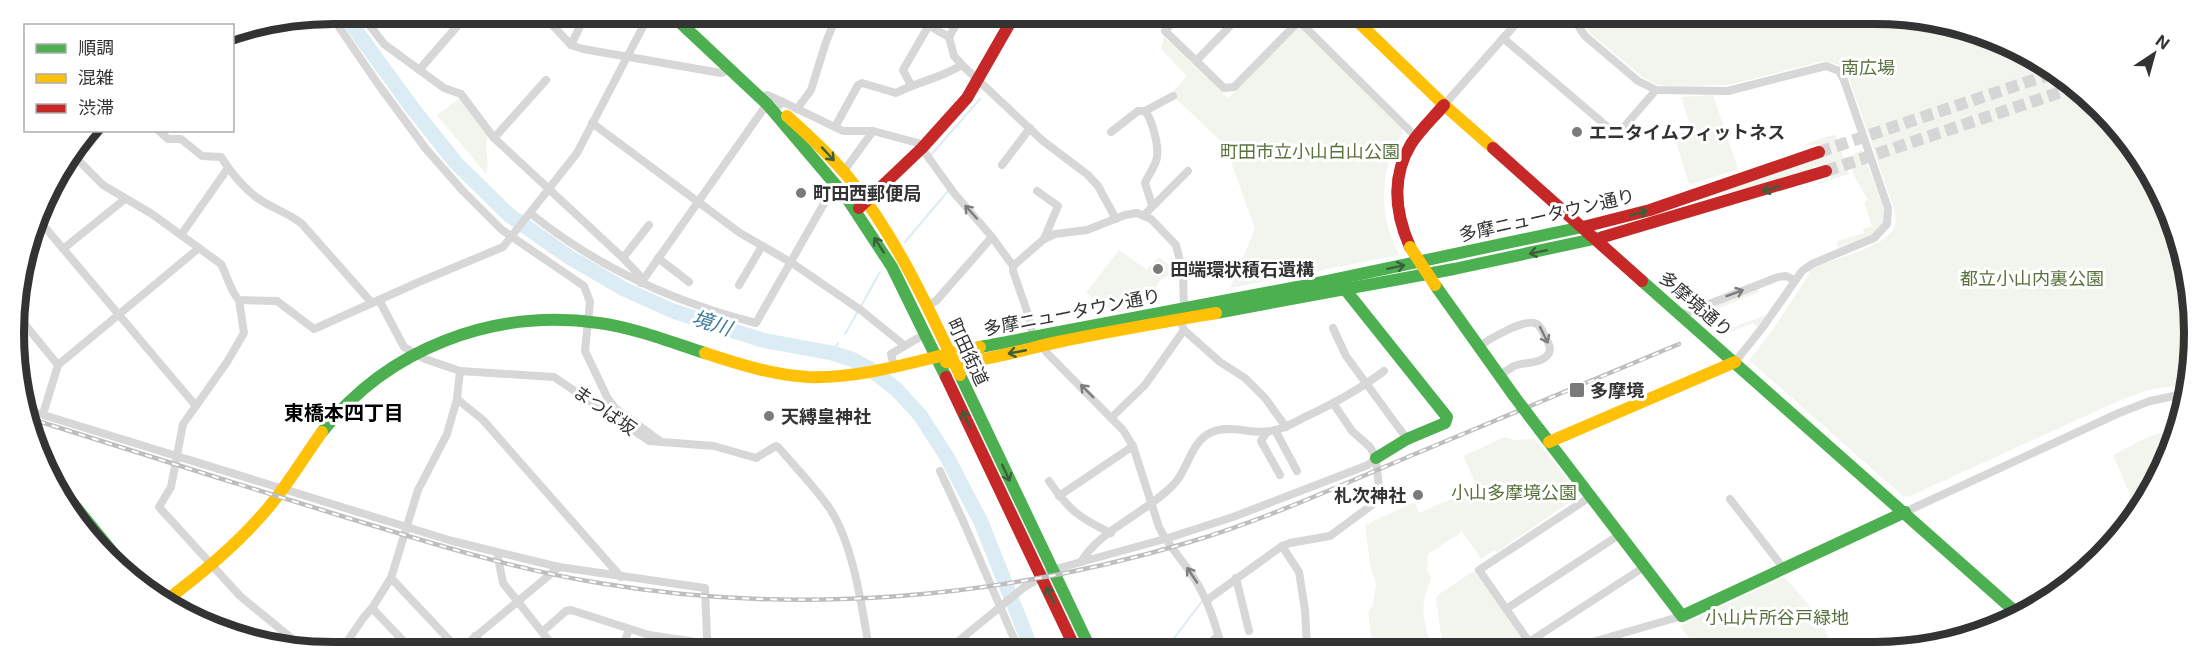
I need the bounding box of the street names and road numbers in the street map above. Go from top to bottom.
street label: 多摩ニュータウン通り [1457,185,1637,245]
street label: 多摩境通り [1655,267,1737,341]
street label: 多摩ニュータウン通り [982,285,1162,339]
street label: 町田街道 [943,315,993,389]
street label: まつば坂 [569,381,641,439]

